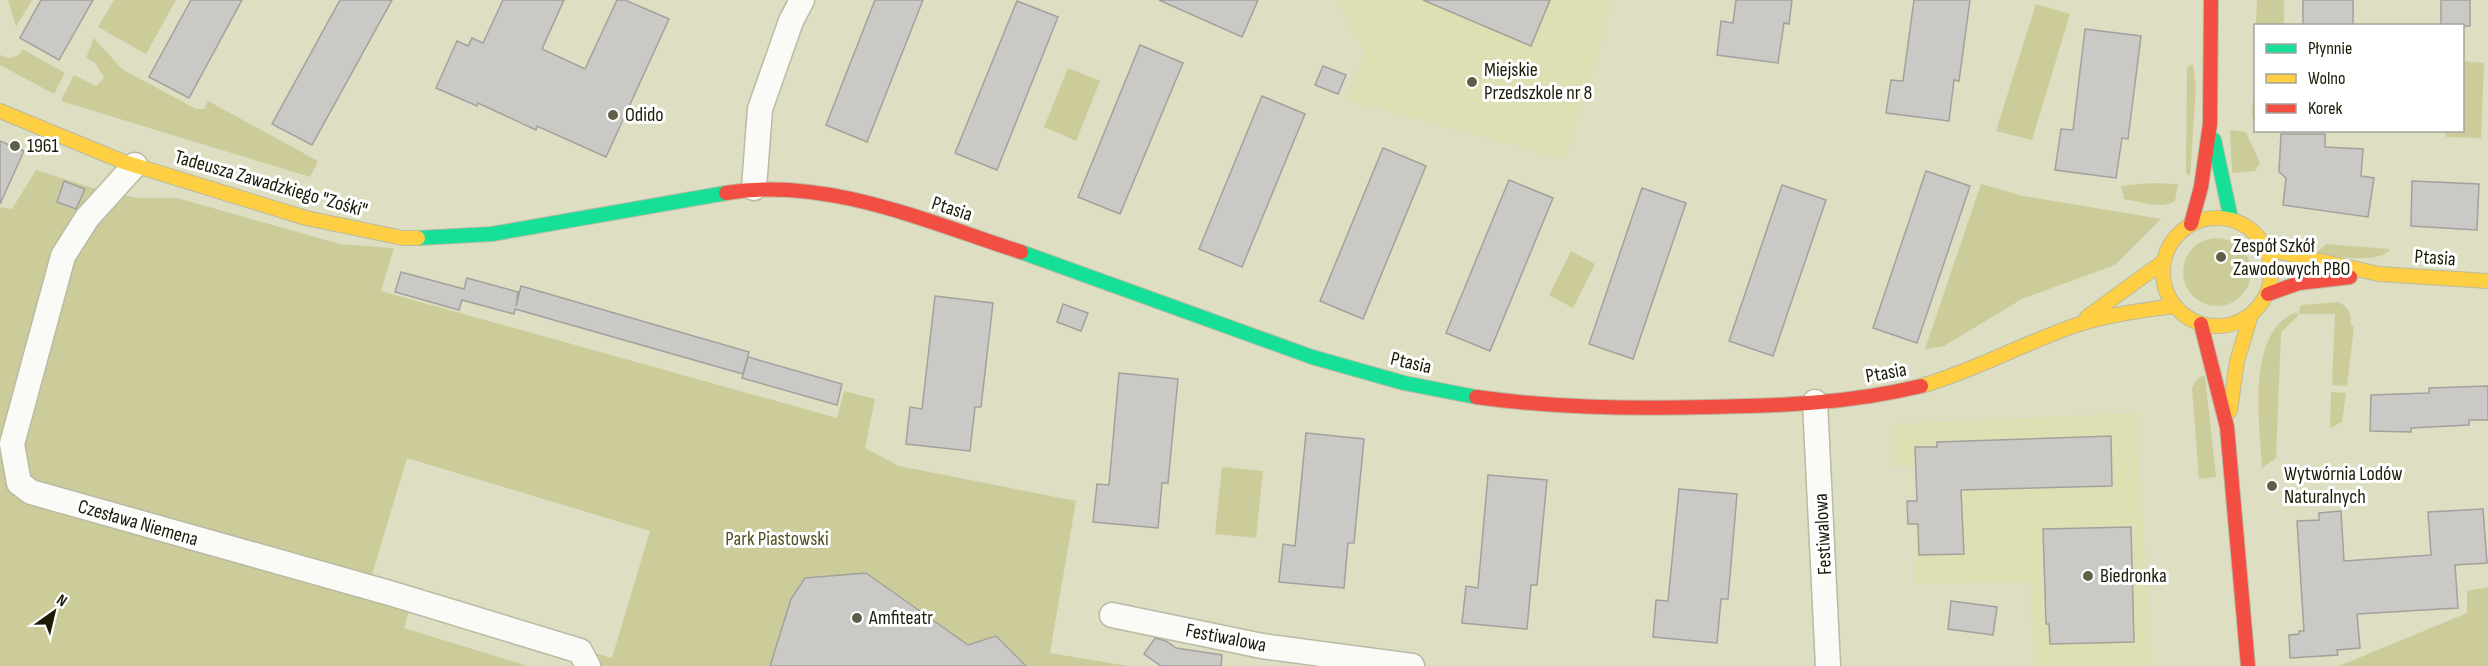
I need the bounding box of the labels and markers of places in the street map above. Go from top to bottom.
place label: Miejskie Przedszkole nr 8 [1484,58,1592,105]
marker: Miejskie Przedszkole nr 8 [1465,75,1479,89]
place label: Odido [625,103,664,127]
marker: Odido [606,108,620,122]
place label: 1961 [27,134,59,158]
marker: 1961 [8,139,22,153]
place label: Zespół Szkół Zawodowych PBO [2233,234,2350,281]
marker: Zespół Szkół Zawodowych PBO [2214,250,2228,264]
place label: Wytwórnia Lodów Naturalnych [2284,462,2402,509]
marker: Wytwórnia Lodów Naturalnych [2265,479,2279,493]
place label: Biedronka [2100,564,2167,588]
marker: Biedronka [2081,569,2095,583]
place label: Amfiteatr [868,606,933,630]
marker: Amfiteatr [850,611,864,625]

